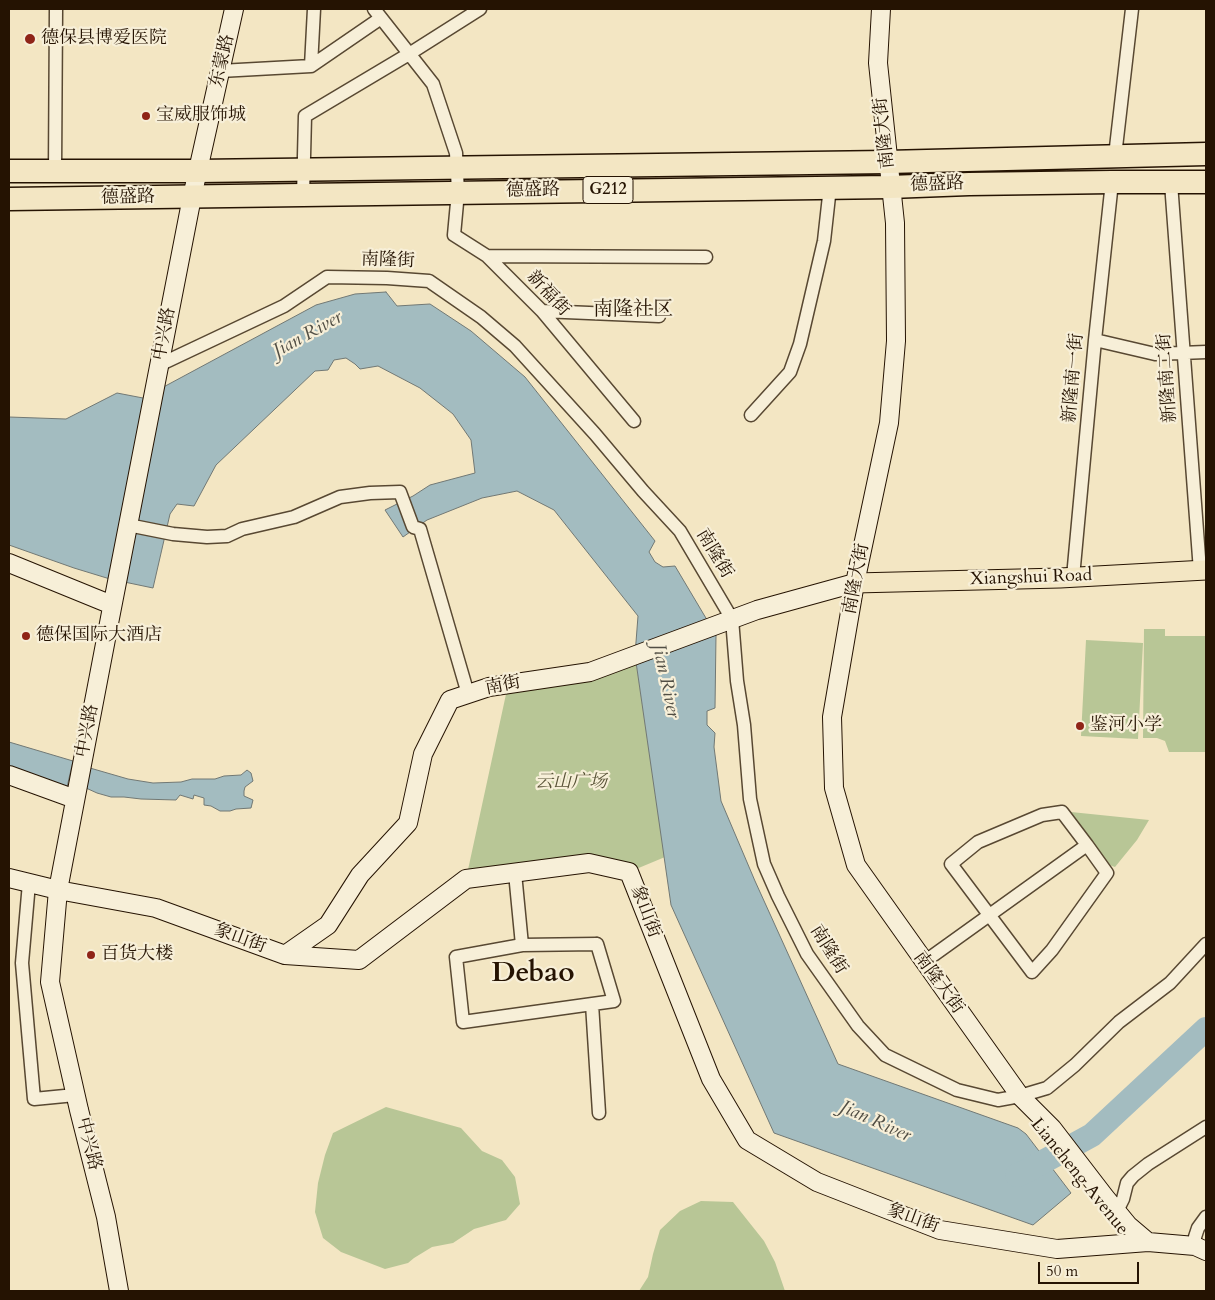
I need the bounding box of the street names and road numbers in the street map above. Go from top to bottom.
street label: 东蒙路 [206,32,240,90]
street label: 南隆大街 [870,96,900,170]
street label: 德盛路 [910,173,964,197]
road number: G212 [583,176,633,204]
street label: 德盛路 [506,180,560,202]
street label: 德盛路 [101,187,155,209]
street label: 南隆街 [361,249,415,273]
street label: 新福街 [522,267,574,321]
street label: 中兴路 [149,305,181,363]
street label: 新隆南一街 [1059,332,1089,424]
street label: 新隆南二街 [1154,332,1182,424]
street label: 南隆街 [691,525,737,583]
street label: 南隆大街 [840,542,874,616]
street label: Xiangshui Road [969,565,1093,591]
street label: 南街 [483,672,523,700]
street label: 中兴路 [72,702,104,760]
street label: 象山街 [625,883,665,941]
street label: 象山街 [211,920,269,958]
street label: 南隆街 [805,921,851,979]
street label: 南隆大街 [908,948,968,1018]
street label: Liancheng Avenue [1025,1114,1133,1240]
street label: 中兴路 [71,1115,105,1173]
street label: 象山街 [884,1200,942,1238]

